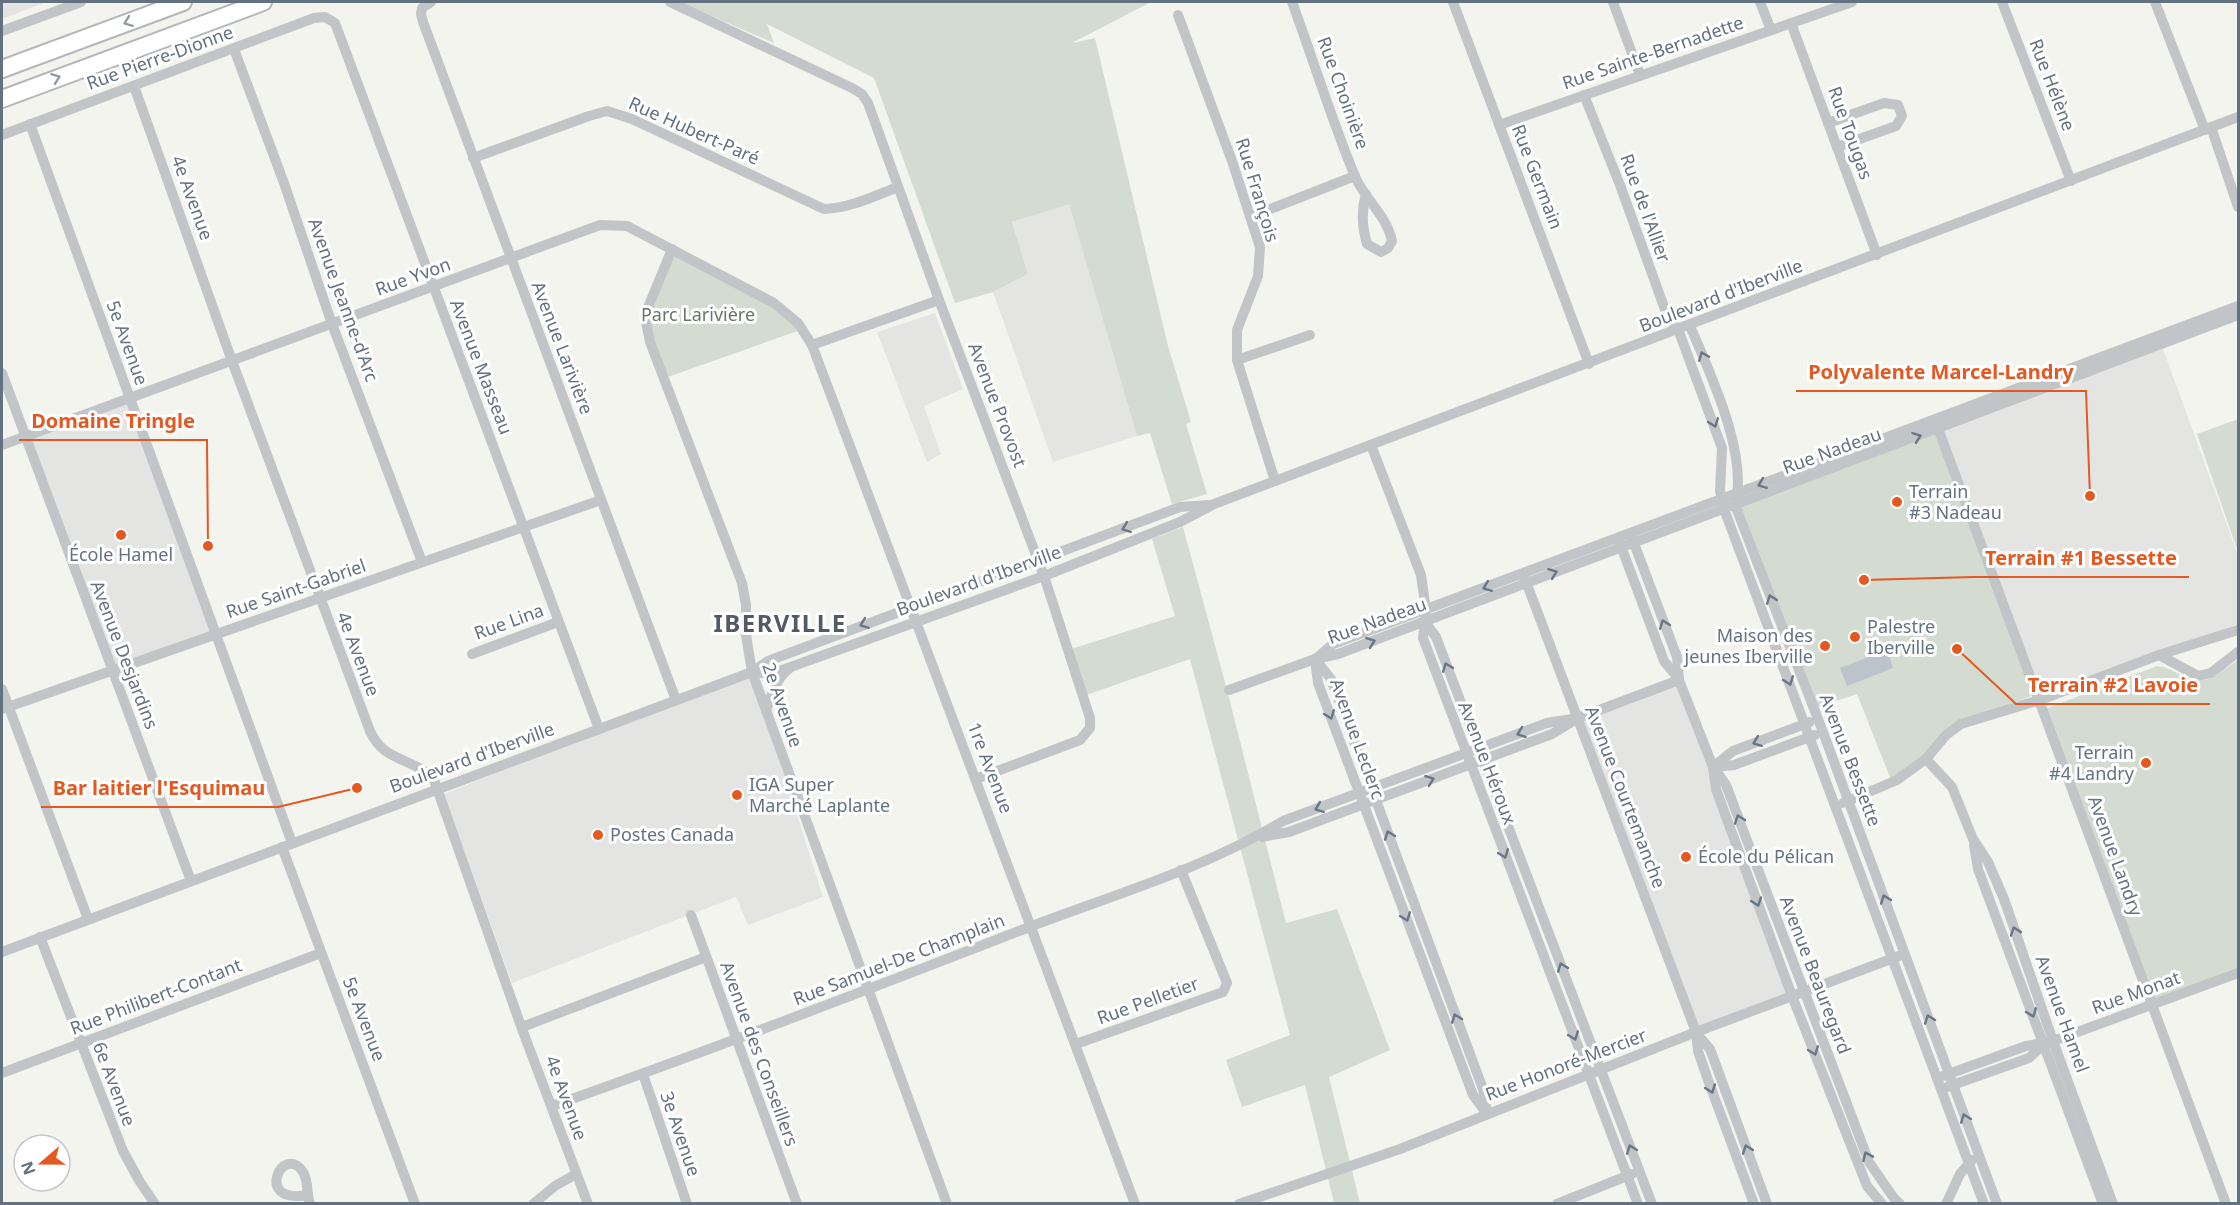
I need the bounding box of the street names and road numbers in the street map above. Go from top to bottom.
street label: Rue Sainte-Bernadette [1559,10,1747,94]
street label: Rue Pierre-Dionne [83,19,236,95]
street label: Rue Choinière [1312,33,1375,152]
street label: Rue Hélène [2024,35,2081,134]
street label: Rue Tougas [1823,83,1879,183]
street label: Rue Hubert-Paré [625,90,764,170]
street label: Rue Germain [1507,121,1569,233]
street label: Rue François [1231,135,1285,245]
street label: Rue de l'Allier [1615,150,1677,266]
street label: 4e Avenue [167,152,219,243]
street label: Avenue Jeanne-d'Arc [303,215,385,385]
street label: Rue Yvon [372,251,454,301]
street label: Boulevard d'Iberville [1635,253,1806,337]
street label: Avenue Larivière [527,278,599,418]
street label: Avenue Masseau [445,296,519,438]
street label: 5e Avenue [102,297,154,388]
street label: Avenue Provost [963,339,1033,471]
street label: Rue Nadeau [1779,421,1884,479]
street label: Boulevard d'Iberville [893,539,1064,621]
street label: Rue Saint-Gabriel [223,553,369,623]
street label: Avenue Desjardins [86,577,164,732]
street label: Rue Nadeau [1324,591,1429,649]
street label: Rue Lina [471,597,547,645]
street label: 4e Avenue [332,608,386,699]
street label: 2e Avenue [757,659,809,750]
street label: Avenue Leclerc [1325,675,1391,803]
street label: Avenue Bessette [1815,690,1887,829]
street label: Avenue Héroux [1453,698,1523,828]
street label: Avenue Courtemanche [1580,702,1672,891]
street label: Boulevard d'Iberville [386,716,557,798]
street label: 1re Avenue [963,719,1019,816]
street label: Avenue Landry [2083,792,2149,920]
street label: Avenue Beauregard [1775,892,1857,1057]
street label: Rue Samuel-De Champlain [789,908,1008,1011]
street label: Rue Philibert-Contant [67,952,245,1040]
street label: Avenue Hamel [2031,952,2095,1076]
street label: Avenue des Conseillers [715,958,805,1149]
street label: Rue Monat [2088,965,2183,1019]
street label: Rue Pelletier [1094,970,1202,1030]
street label: 5e Avenue [338,973,392,1064]
street label: Rue Honoré-Mercier [1482,1022,1650,1106]
street label: 6e Avenue [88,1038,142,1129]
street label: 4e Avenue [541,1052,593,1143]
street label: 3e Avenue [655,1088,707,1179]

